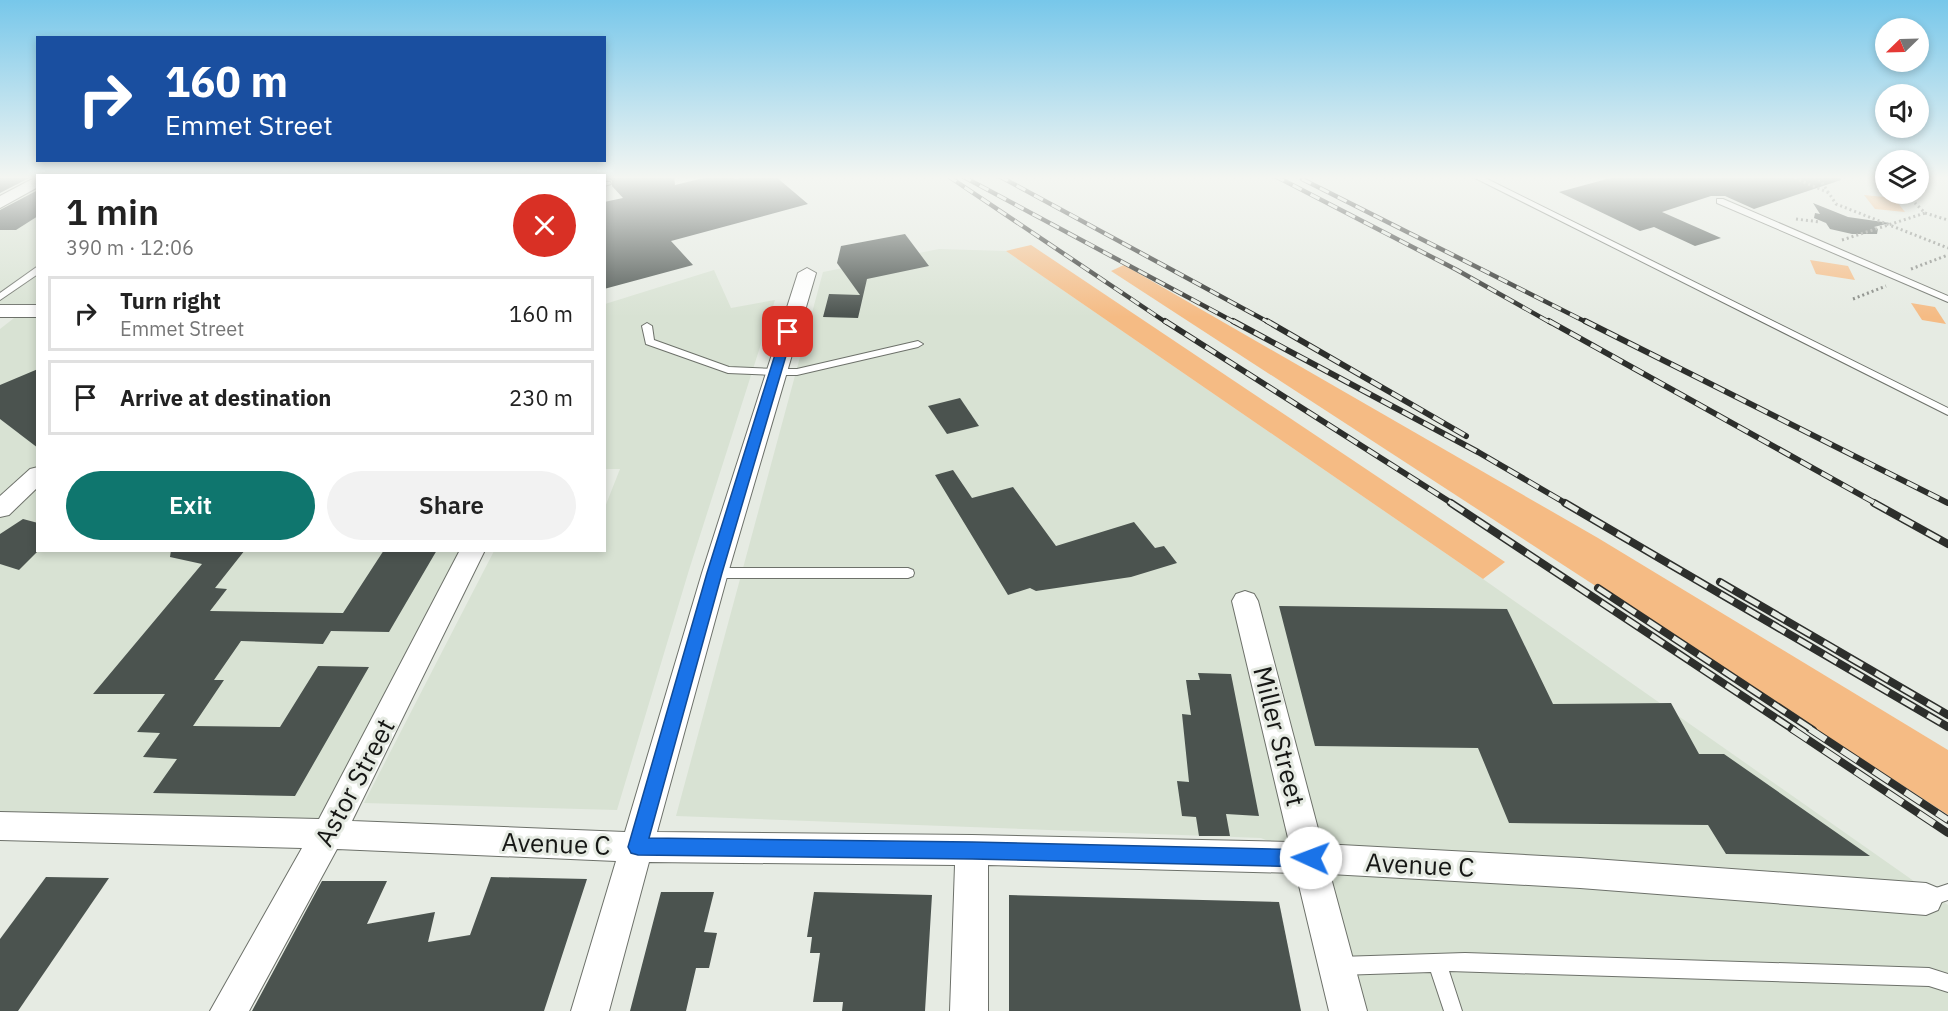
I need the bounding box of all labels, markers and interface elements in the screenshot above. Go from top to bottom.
north arrow [1875,18,1929,72]
map controls [1875,18,1929,204]
text: 160 m [165,54,288,109]
icon: right [66,60,144,138]
button: sound [1875,84,1929,138]
text: Emmet Street [165,107,333,142]
button: layers [1875,150,1929,204]
text: 1 min [66,188,159,235]
button: close [513,194,576,257]
text: 390 m · 12:06 [66,234,194,261]
text: Turn right [120,286,221,315]
icon: right [69,297,102,330]
text: 160 m [509,299,573,328]
pin [762,306,813,357]
text: Emmet Street [120,315,244,342]
icon: arrive [771,315,804,348]
icon: arrive [69,381,102,414]
text: Arrive at destination [120,383,331,412]
text: 230 m [509,383,573,412]
button: Exit [66,471,315,540]
button: Share [327,471,576,540]
street label: Miller Street [1246,663,1314,809]
street label: Astor Street [306,712,402,852]
street label: Avenue C [501,824,611,862]
position arrow [1279,826,1343,890]
street label: Avenue C [1365,844,1475,884]

